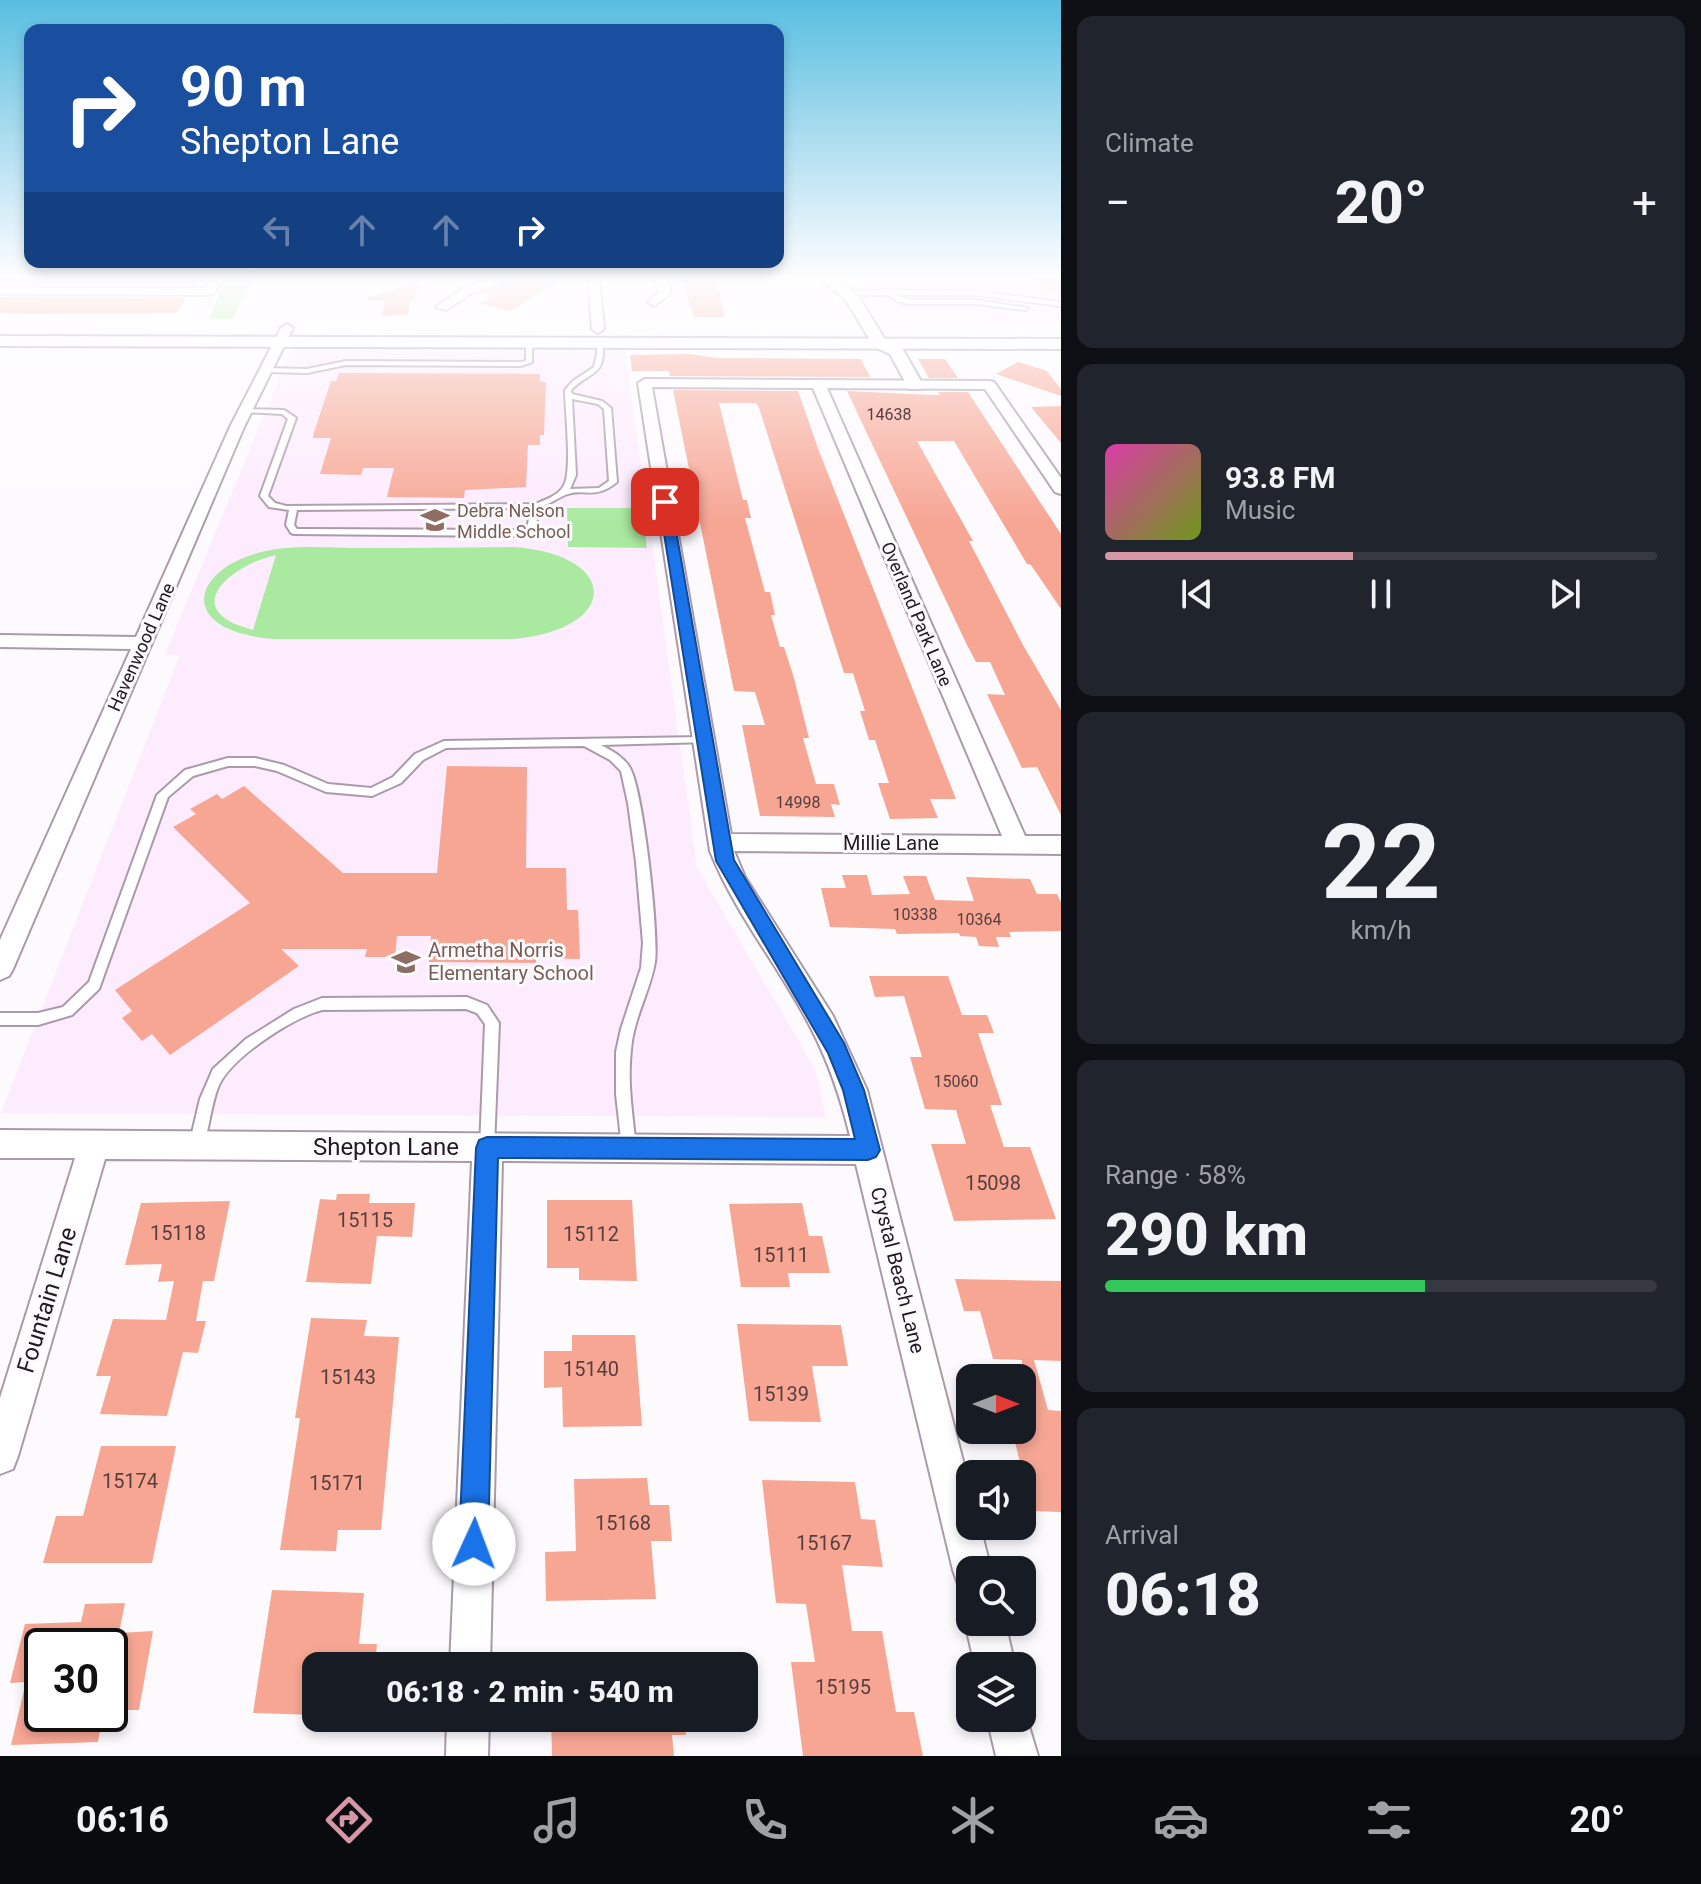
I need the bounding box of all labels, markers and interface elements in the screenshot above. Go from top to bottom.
text: 90 m [180,54,307,120]
icon: right [48,56,152,160]
text: Shepton Lane [180,121,399,163]
text: Climate [1105,128,1194,158]
text: 20° [1335,167,1428,238]
text: − [1105,177,1130,229]
text: + [1632,177,1657,229]
icon: left [256,208,300,252]
icon: ahead [340,208,384,252]
icon: ahead [424,208,468,252]
icon: right [508,208,552,252]
house number: 14638 [867,405,911,424]
text: 93.8 FM [1225,460,1336,495]
pin [631,468,699,536]
icon: arrive [643,480,687,524]
text: Music [1225,495,1295,525]
place label: Debra Nelson Middle School [457,500,571,542]
school or university icon: Debra Nelson Middle School [420,505,450,535]
street label: Overland Park Lane [877,539,957,689]
icon: previous [1175,572,1219,616]
icon: pause [1359,572,1403,616]
icon: next [1543,572,1587,616]
street label: Havenwood Lane [103,580,179,714]
house number: 14998 [776,793,820,812]
text: 22 [1321,802,1441,923]
street label: Millie Lane [843,831,939,855]
house number: 10338 [893,905,937,924]
house number: 10364 [957,910,1001,929]
text: km/h [1350,915,1412,945]
place label: Armetha Norris Elementary School [428,938,594,985]
school or university icon: Armetha Norris Elementary School [391,947,421,977]
house number: 15060 [934,1072,978,1091]
street label: Shepton Lane [313,1133,459,1161]
text: Range · 58% [1105,1160,1246,1190]
house number: 15098 [965,1171,1021,1195]
street label: Crystal Beach Lane [866,1184,930,1356]
text: 290 km [1105,1199,1308,1270]
house number: 15115 [337,1208,393,1232]
house number: 15118 [150,1221,206,1245]
house number: 15112 [563,1222,619,1246]
street label: Fountain Lane [12,1224,82,1376]
house number: 15111 [753,1243,809,1267]
house number: 15140 [563,1357,619,1381]
north arrow [956,1364,1036,1444]
map controls [956,1364,1036,1732]
house number: 15143 [320,1365,376,1389]
house number: 15139 [753,1382,809,1406]
button: sound [956,1460,1036,1540]
house number: 15174 [102,1469,158,1493]
house number: 15171 [309,1471,365,1495]
position arrow [432,1502,516,1586]
house number: 15168 [595,1511,651,1535]
text: Arrival [1105,1520,1179,1550]
house number: 15167 [796,1531,852,1555]
button: search [956,1556,1036,1636]
text: 06:18 [1105,1559,1261,1630]
speed limit sign: 30 [24,1628,128,1732]
button: layers [956,1652,1036,1732]
text: 06:18 · 2 min · 540 m [386,1674,674,1709]
house number: 15195 [815,1675,871,1699]
icon: directions [321,1792,377,1848]
icon: music [529,1792,585,1848]
icon: phone [737,1792,793,1848]
icon: climate [945,1792,1001,1848]
icon: car [1153,1792,1209,1848]
icon: filters [1361,1792,1417,1848]
text: 06:16 [76,1799,169,1841]
text: 20° [1570,1799,1625,1841]

